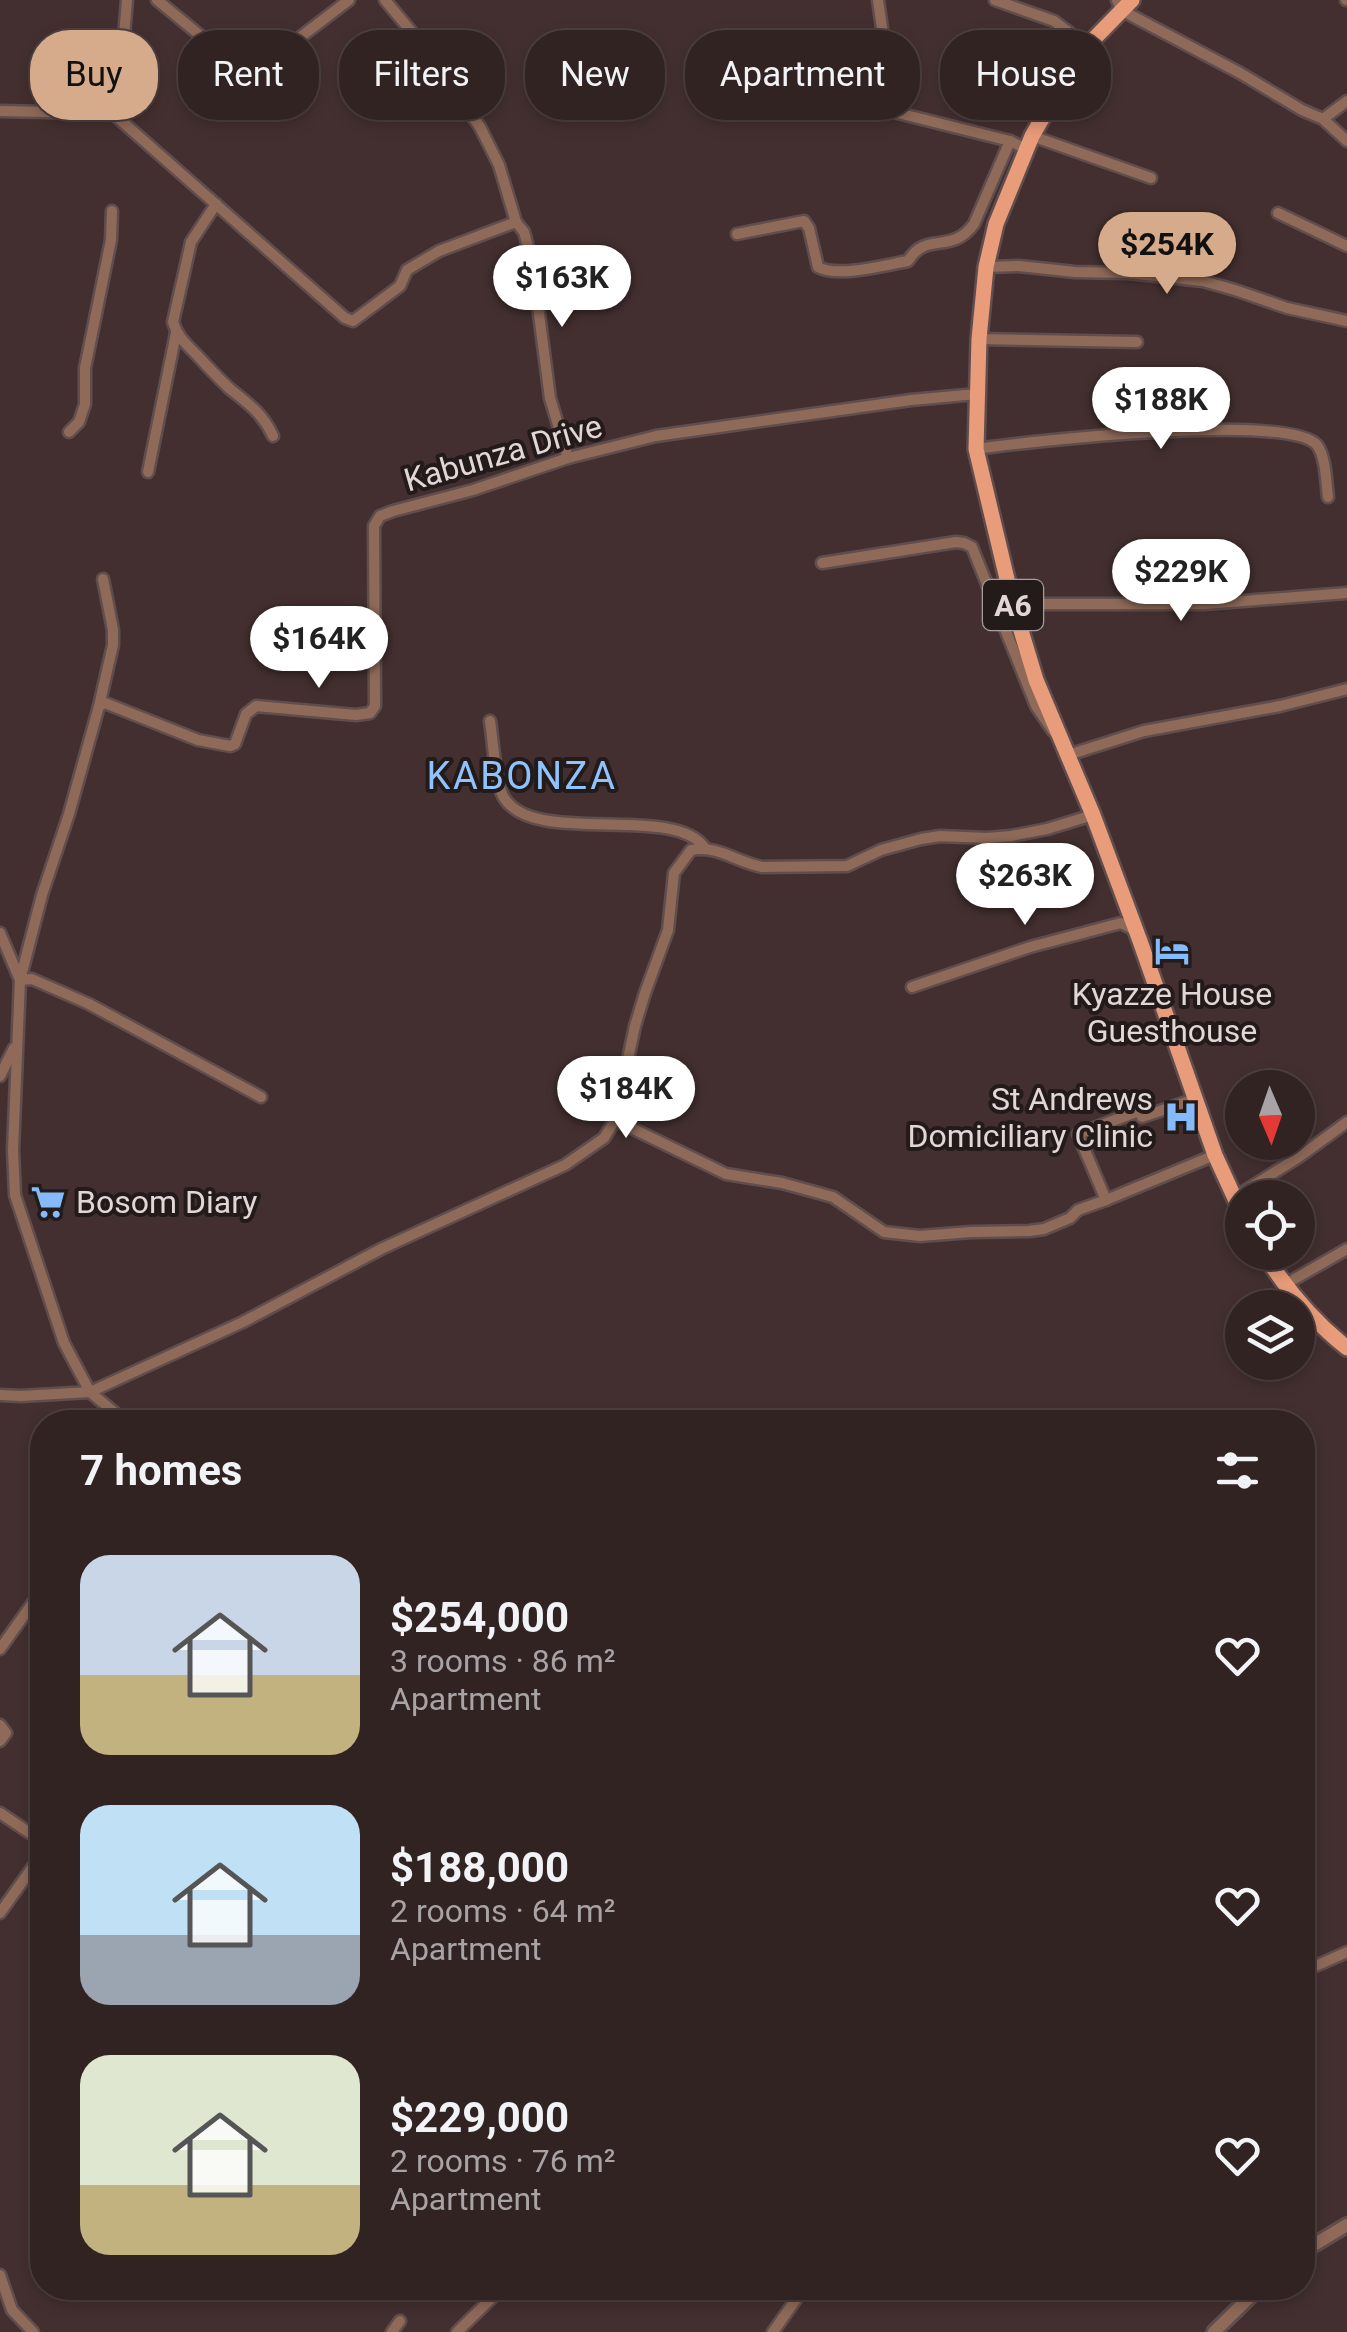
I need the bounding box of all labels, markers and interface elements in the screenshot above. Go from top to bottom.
chip: Buy [30,30,158,120]
chip: Rent [178,30,319,120]
chip: Filters [339,30,505,120]
chip: New [525,30,665,120]
chip: Apartment [685,30,920,120]
chip: House [940,30,1111,120]
pin: $254K [1097,212,1237,297]
text: $254K [1120,225,1214,263]
pin: $163K [492,245,632,330]
text: $163K [515,258,609,296]
pin: $188K [1091,367,1231,452]
text: $188K [1114,380,1208,418]
street label: Kabunza Drive [400,407,606,499]
pin: $229K [1111,539,1251,624]
text: $229K [1134,552,1228,590]
road number: A6 [983,580,1043,630]
pin: $164K [249,606,389,691]
text: $164K [272,619,366,657]
district label: KABONZA [427,754,617,798]
pin: $263K [955,843,1095,928]
text: $263K [978,856,1072,894]
hotel icon: Kyazze House Guesthouse [1153,932,1191,970]
place label: Kyazze House Guesthouse [1072,975,1272,1050]
pin: $184K [556,1056,696,1141]
text: $184K [579,1069,673,1107]
north arrow [1225,1070,1315,1160]
map controls [1225,1070,1315,1380]
place label: St Andrews Domiciliary Clinic [908,1080,1153,1155]
hospital icon: St Andrews Domiciliary Clinic [1162,1098,1200,1136]
button: locate [1225,1180,1315,1270]
supermarket icon: Bosom Diary [29,1183,67,1221]
place label: Bosom Diary [76,1183,257,1221]
button: layers [1225,1290,1315,1380]
icon: filters [1210,1443,1265,1498]
text: 7 homes [80,1446,242,1495]
text: $254,000 [390,1593,569,1642]
icon: home [160,1595,280,1715]
icon: heart [1210,1628,1265,1683]
text: 3 rooms · 86 m² [390,1642,615,1680]
text: Apartment [390,1680,542,1718]
text: $188,000 [390,1843,569,1892]
icon: home [160,1845,280,1965]
icon: heart [1210,1878,1265,1933]
text: 2 rooms · 64 m² [390,1892,615,1930]
text: Apartment [390,1930,542,1968]
text: $229,000 [390,2093,569,2142]
icon: home [160,2095,280,2215]
icon: heart [1210,2128,1265,2183]
text: 2 rooms · 76 m² [390,2142,615,2180]
text: Apartment [390,2180,542,2218]

